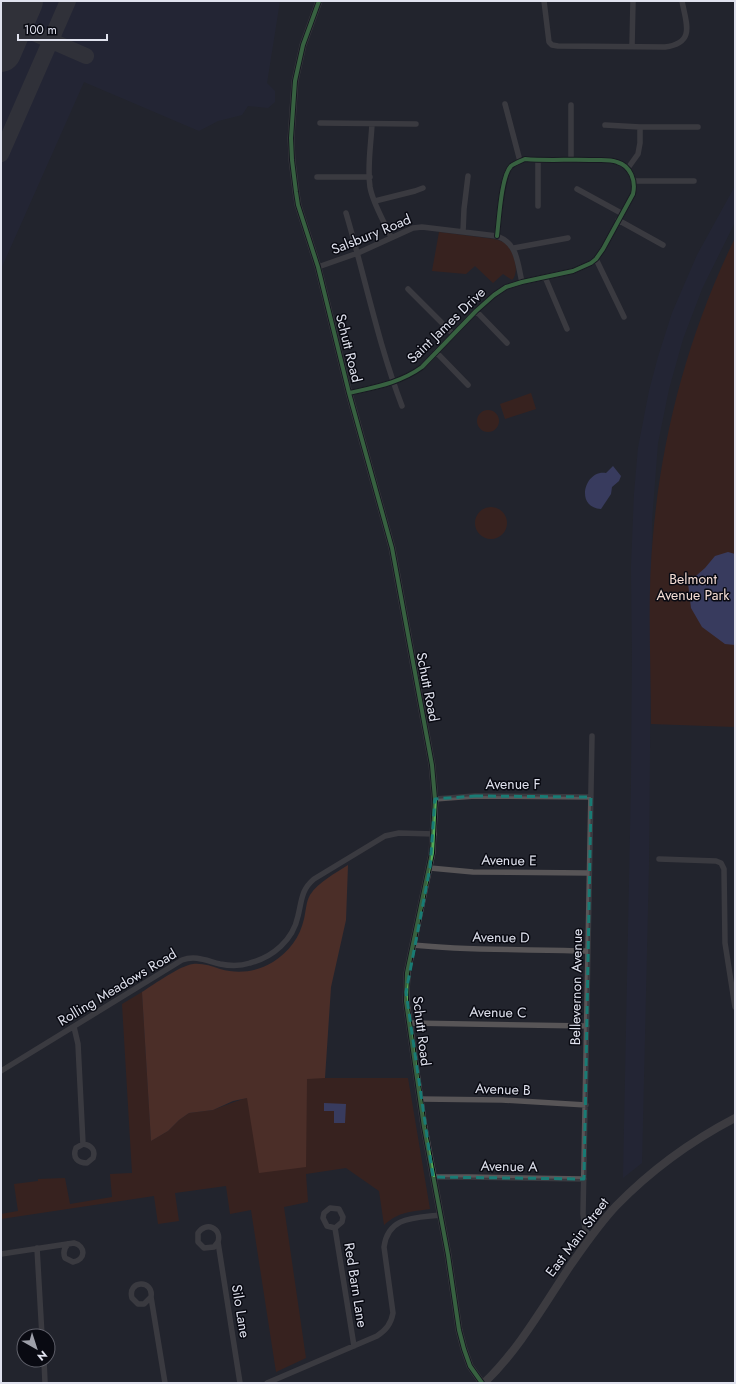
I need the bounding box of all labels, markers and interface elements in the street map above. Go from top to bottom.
scale bar [18,16,107,42]
text: 100 m [24,21,57,39]
street label: Salsbury Road [328,209,414,259]
street label: Saint James Drive [402,282,490,368]
street label: Schutt Road [331,312,367,384]
park label: Belmont Avenue Park [657,569,730,605]
street label: Schutt Road [411,651,445,723]
street label: Avenue F [486,774,540,794]
street label: Avenue E [481,850,537,870]
street label: Avenue D [472,927,530,947]
street label: Bellevernon Avenue [565,929,587,1045]
street label: Rolling Meadows Road [54,944,180,1030]
street label: Schutt Road [408,995,436,1067]
street label: Avenue C [469,1002,527,1022]
street label: Avenue B [475,1078,531,1100]
street label: Avenue A [480,1156,538,1177]
street label: East Main Street [541,1193,614,1281]
street label: Red Barn Lane [339,1241,373,1329]
street label: Silo Lane [227,1283,255,1339]
north arrow [16,1328,56,1368]
text: N [34,1347,51,1365]

